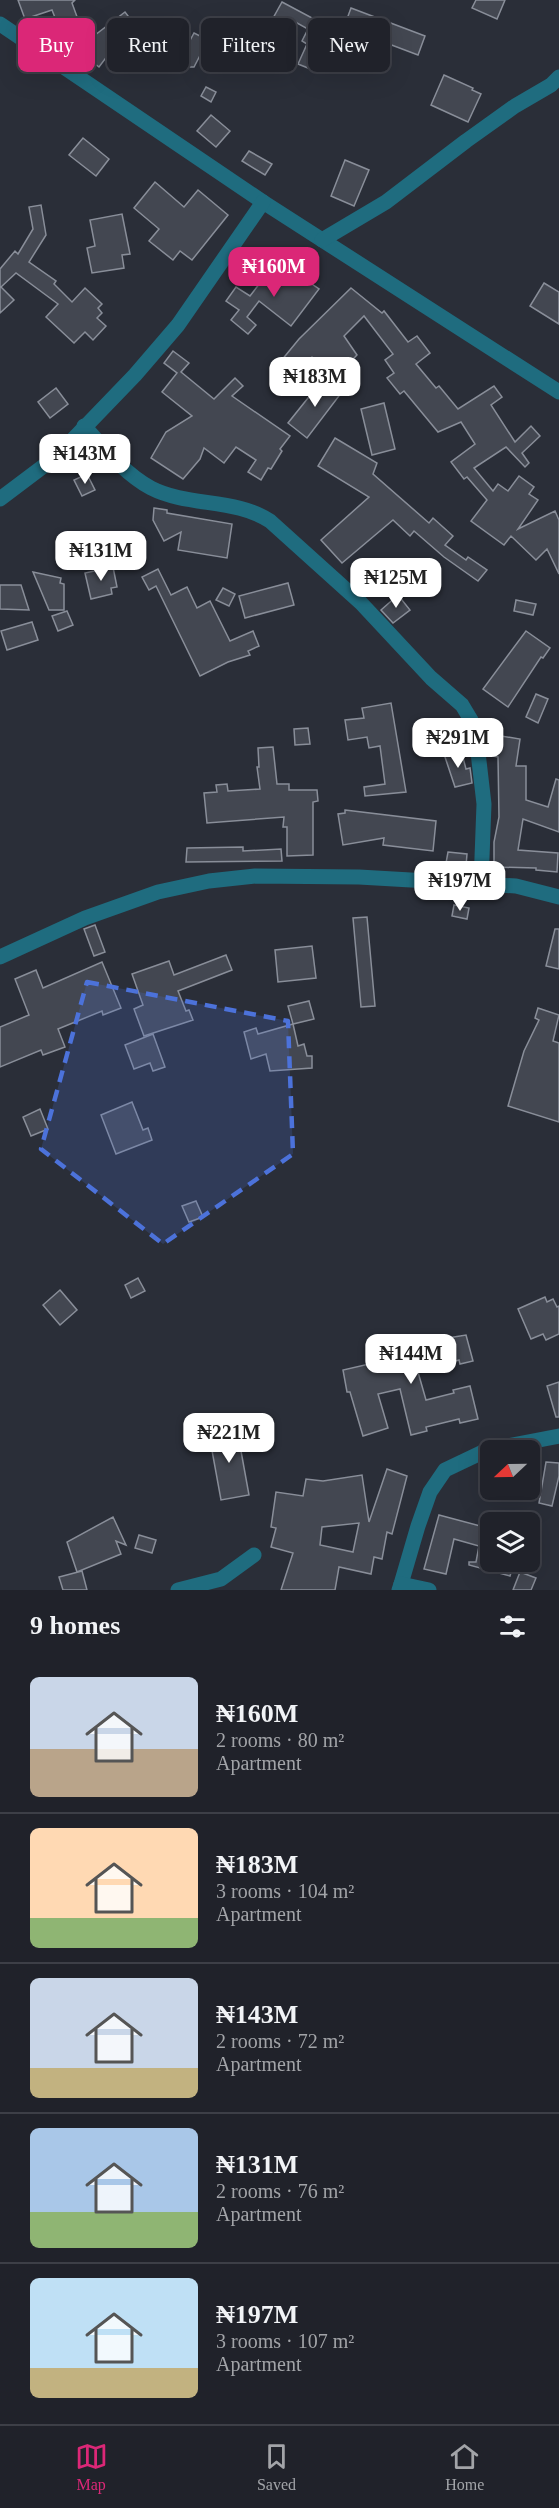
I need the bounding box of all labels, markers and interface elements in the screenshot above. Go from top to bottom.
chip: Buy [18,18,95,72]
chip: Rent [107,18,189,72]
chip: Filters [201,18,296,72]
chip: New [308,18,390,72]
pin: ₦160M [232,247,316,298]
text: ₦160M [242,255,306,277]
pin: ₦183M [273,357,357,408]
text: ₦183M [283,365,347,387]
pin: ₦143M [43,434,127,485]
text: ₦143M [53,442,117,464]
pin: ₦131M [59,531,143,582]
text: ₦131M [69,539,133,561]
pin: ₦125M [354,558,438,609]
text: ₦125M [364,566,428,588]
pin: ₦291M [416,718,500,769]
text: ₦291M [426,726,490,748]
pin: ₦197M [418,861,502,912]
text: ₦197M [428,869,492,891]
pin: ₦144M [369,1334,453,1385]
text: ₦144M [379,1342,443,1364]
pin: ₦221M [187,1413,271,1464]
text: ₦221M [197,1421,261,1443]
north arrow [480,1440,540,1500]
map controls [480,1440,540,1572]
button: layers [480,1512,540,1572]
icon: filters [496,1610,529,1643]
text: 9 homes [30,1611,120,1640]
text: ₦160M [216,1699,298,1728]
icon: home [78,1701,150,1773]
text: 2 rooms · 80 m² [216,1729,344,1751]
text: Apartment [216,1752,302,1774]
text: ₦183M [216,1850,298,1879]
icon: home [78,1852,150,1924]
text: 3 rooms · 104 m² [216,1880,354,1902]
text: Apartment [216,1903,302,1925]
text: ₦143M [216,2000,298,2029]
icon: home [78,2002,150,2074]
text: 2 rooms · 72 m² [216,2030,344,2052]
text: Apartment [216,2053,302,2075]
text: ₦131M [216,2150,298,2179]
icon: home [78,2152,150,2224]
text: 2 rooms · 76 m² [216,2180,344,2202]
text: Apartment [216,2203,302,2225]
text: ₦197M [216,2300,298,2329]
icon: home [78,2302,150,2374]
text: 3 rooms · 107 m² [216,2330,354,2352]
text: Apartment [216,2353,302,2375]
tab: Map [75,2440,108,2494]
tab: Saved [257,2440,296,2494]
tab: Home [445,2440,484,2494]

